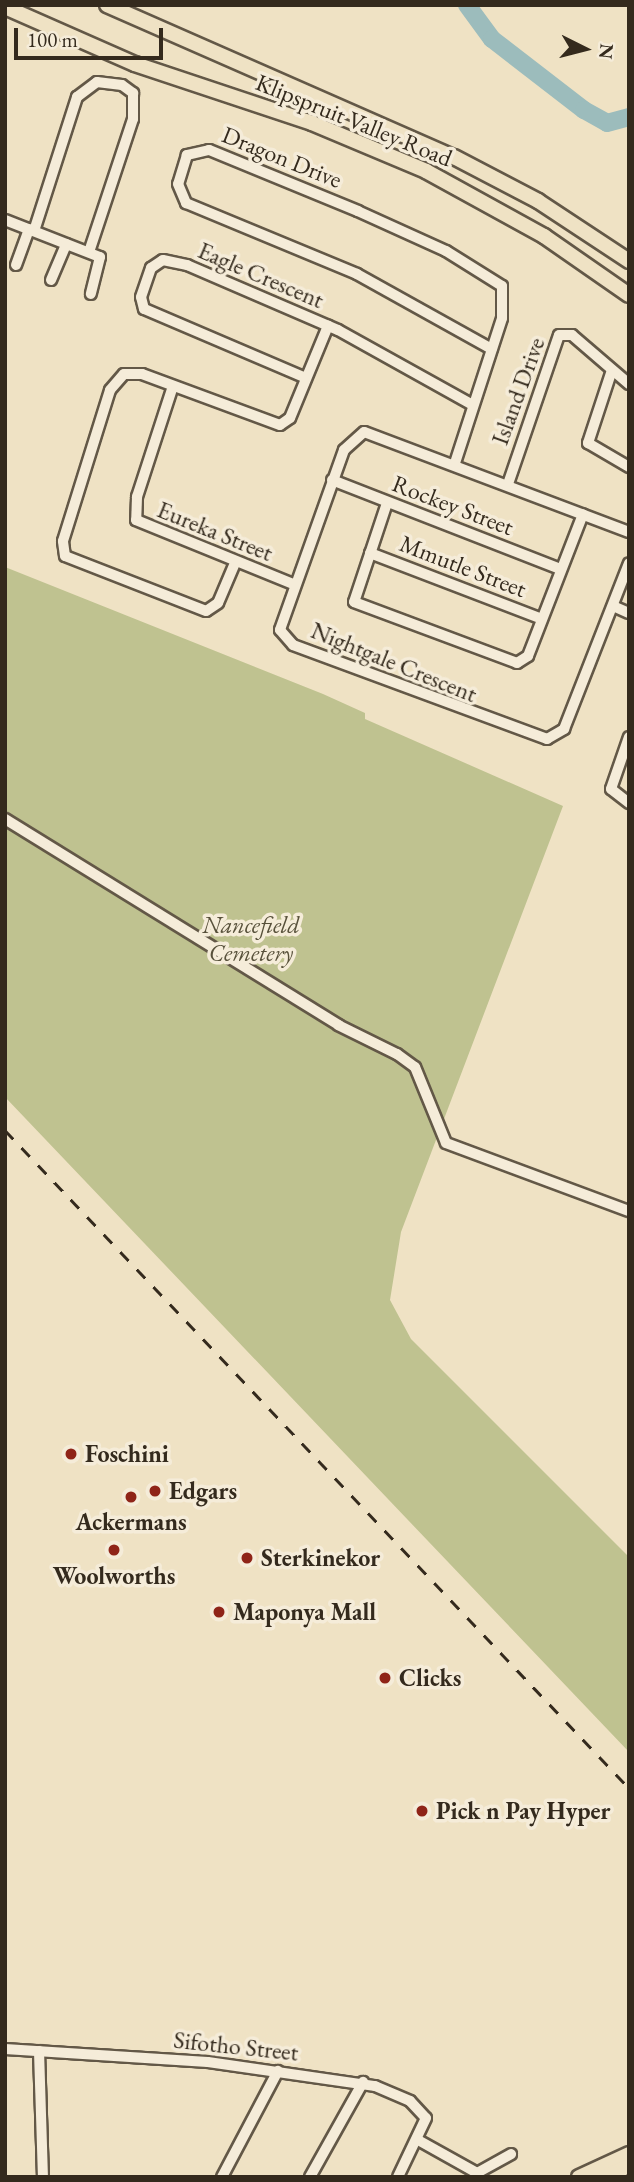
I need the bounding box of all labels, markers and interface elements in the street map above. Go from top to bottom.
scale bar [18,14,166,58]
north arrow [550,14,620,84]
text: 100 m [27,26,78,53]
text: N [593,42,620,60]
street label: Klipspruit Valley Road [252,67,456,173]
street label: Dragon Drive [218,120,346,194]
street label: Eagle Crescent [194,236,328,314]
street label: Island Drive [485,333,551,449]
street label: Rockey Street [388,469,518,541]
street label: Eureka Street [153,495,277,567]
street label: Mmutle Street [396,529,530,603]
street label: Nightgale Crescent [307,616,481,708]
park label: Nancefield Cemetery [202,911,300,967]
place label: Foschini [85,1440,169,1468]
marker: Foschini [63,1446,79,1462]
place label: Edgars [169,1477,237,1505]
marker: Edgars [147,1483,163,1499]
marker: Ackermans [123,1489,139,1505]
place label: Ackermans [75,1508,187,1536]
marker: Woolworths [106,1542,122,1558]
place label: Sterkinekor [261,1544,380,1572]
marker: Sterkinekor [239,1550,255,1566]
place label: Woolworths [53,1562,175,1590]
place label: Maponya Mall [233,1598,376,1626]
marker: Maponya Mall [211,1604,227,1620]
place label: Clicks [399,1664,461,1692]
marker: Clicks [377,1670,393,1686]
place label: Pick n Pay Hyper [436,1797,610,1825]
marker: Pick n Pay Hyper [414,1803,430,1819]
street label: Sifotho Street [172,2025,300,2067]

